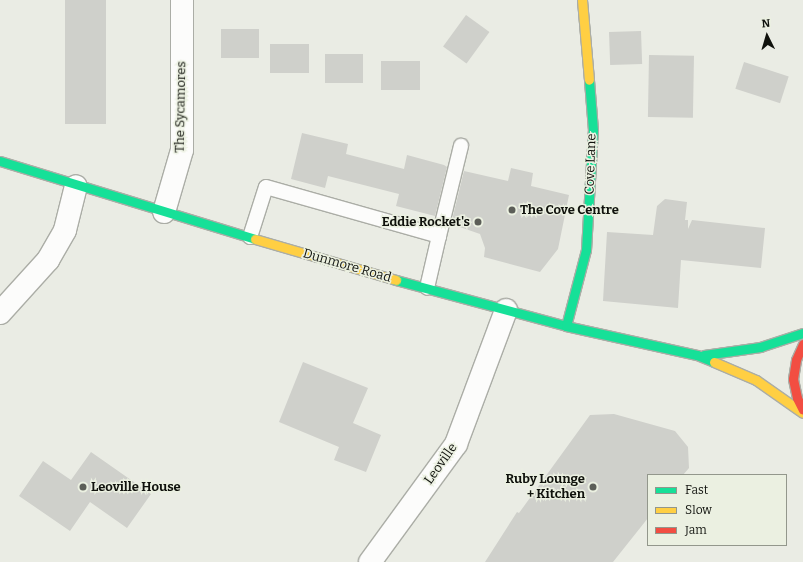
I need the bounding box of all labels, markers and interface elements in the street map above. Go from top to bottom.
north arrow [747,16,787,56]
text: N [761,17,771,30]
street label: The Sycamores [172,61,190,153]
street label: Cove Lane [582,133,600,195]
place label: The Cove Centre [520,202,619,218]
marker: The Cove Centre [507,205,517,215]
place label: Eddie Rocket's [382,214,470,230]
marker: Eddie Rocket's [473,217,483,227]
street label: Dunmore Road [301,246,393,286]
street label: Leoville [421,440,461,488]
place label: Ruby Lounge + Kitchen [506,472,585,503]
legend [647,474,787,546]
place label: Leoville House [91,479,181,495]
marker: Leoville House [78,482,88,492]
marker: Ruby Lounge + Kitchen [588,482,598,492]
text: Fast [685,483,708,497]
text: Slow [685,503,712,517]
text: Jam [685,523,707,537]

